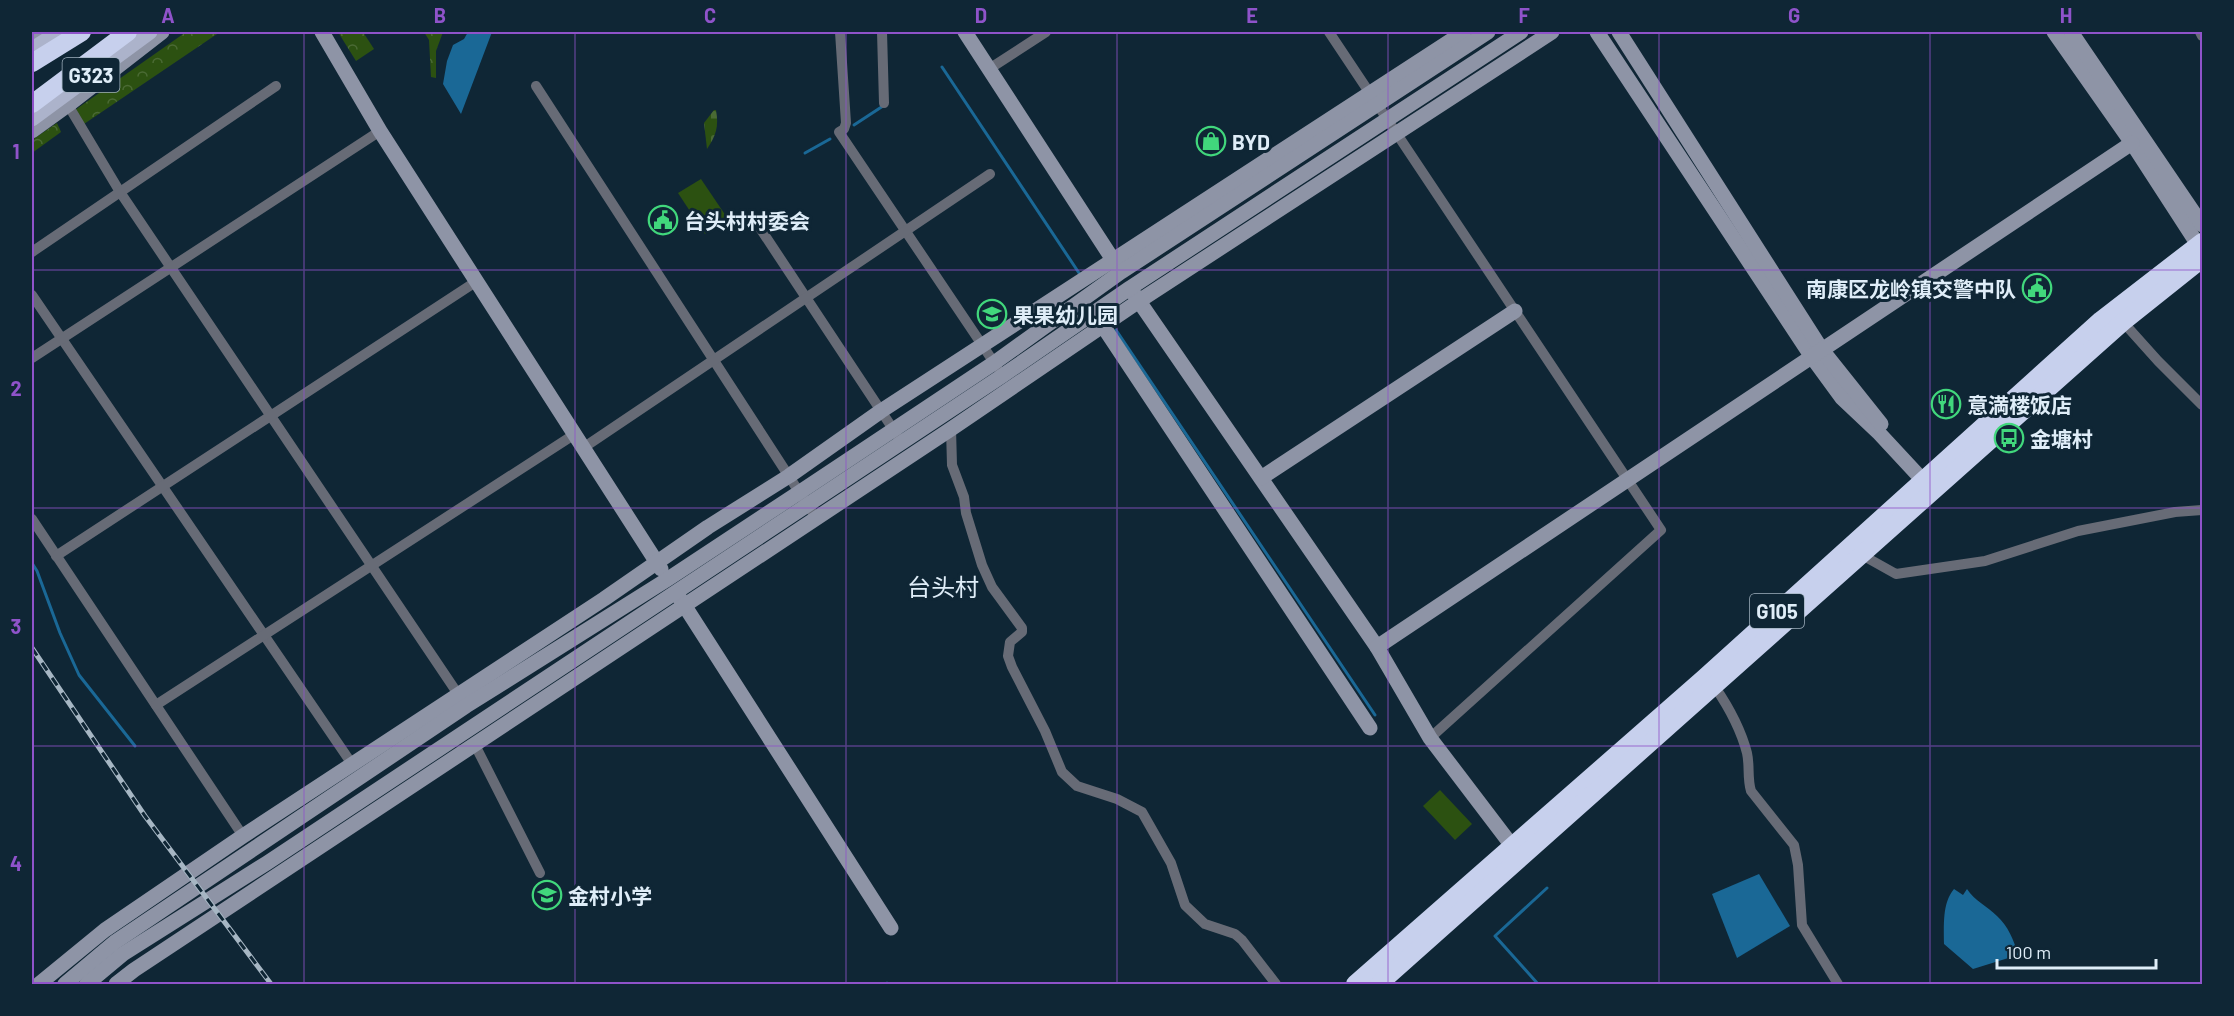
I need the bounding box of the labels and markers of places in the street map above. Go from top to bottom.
shop icon: BYD [1195,125,1227,157]
place label: BYD [1232,129,1270,154]
public building icon: 台头村村委会 [647,204,679,236]
place label: 台头村村委会 [684,208,810,233]
public building icon: 南康区龙岭镇交警中队 [2021,272,2053,304]
place label: 南康区龙岭镇交警中队 [1806,276,2016,301]
school or university icon: 果果幼儿园 [976,298,1008,330]
place label: 果果幼儿园 [1013,302,1118,327]
restaurant icon: 意満楼饭店 [1930,388,1962,420]
place label: 意満楼饭店 [1967,392,2072,417]
bus stop icon: 金塘村 [1993,422,2025,454]
place label: 金塘村 [2030,426,2093,451]
school or university icon: 金村小学 [531,879,563,911]
place label: 金村小学 [568,883,652,908]

